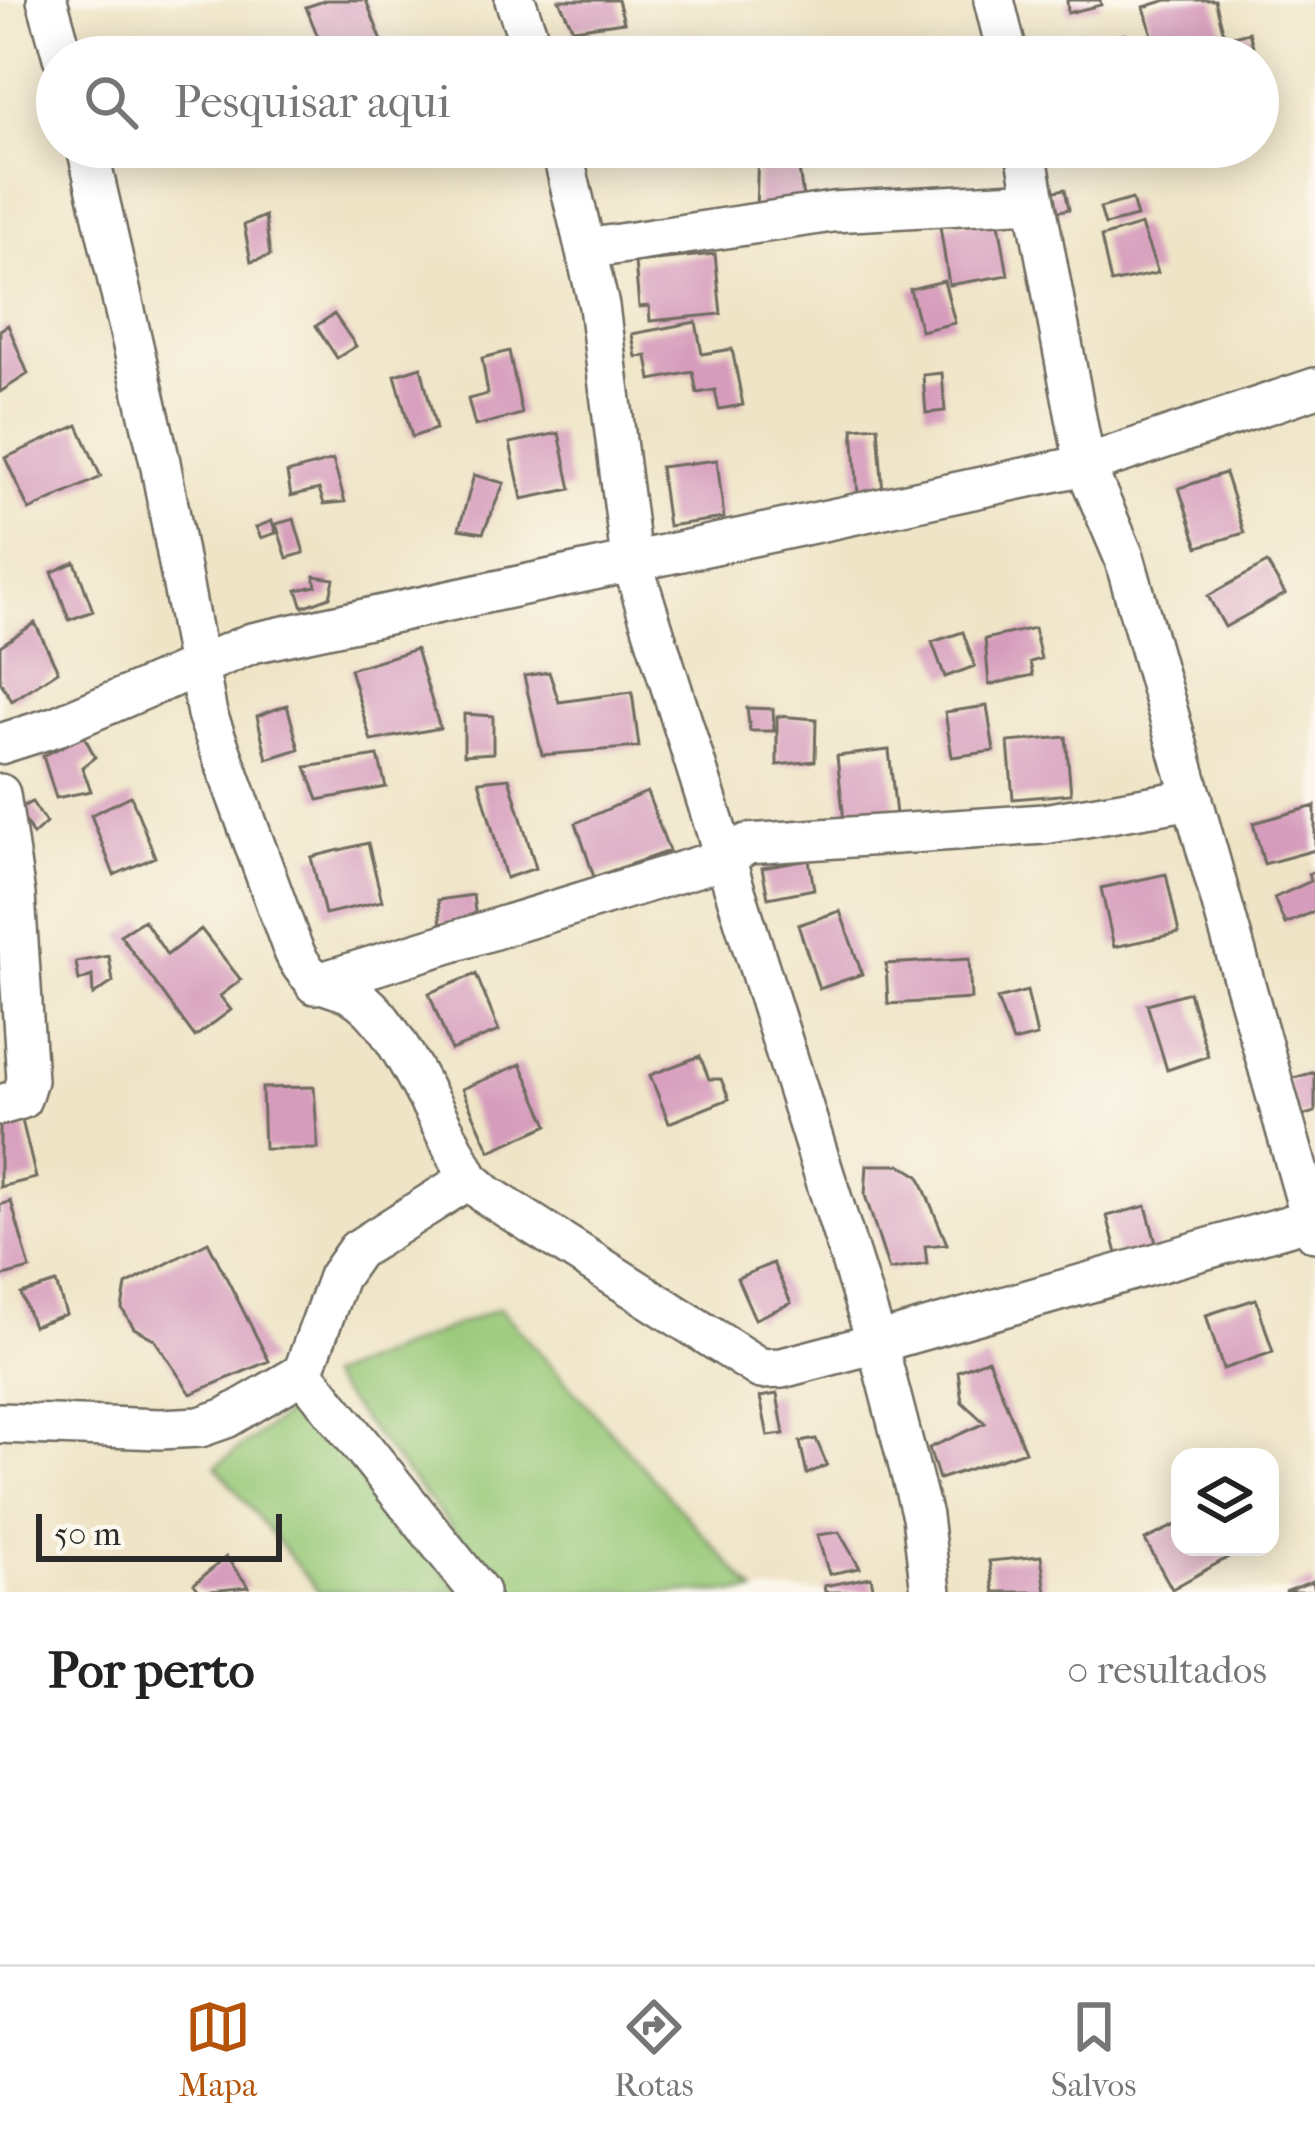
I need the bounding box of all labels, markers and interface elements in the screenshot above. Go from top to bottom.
search box [36,36,1279,168]
icon: search [78,69,144,135]
text: Pesquisar aqui [174,76,450,129]
map controls [1171,1448,1279,1556]
button: layers [1171,1448,1279,1556]
scale bar [36,1508,282,1561]
text: 50 m [54,1515,121,1554]
text: Por perto [48,1640,255,1700]
text: 0 resultados [1067,1647,1267,1693]
tab: Mapa [179,1994,257,2105]
tab: Rotas [614,1994,694,2105]
tab: Salvos [1051,1994,1136,2105]

